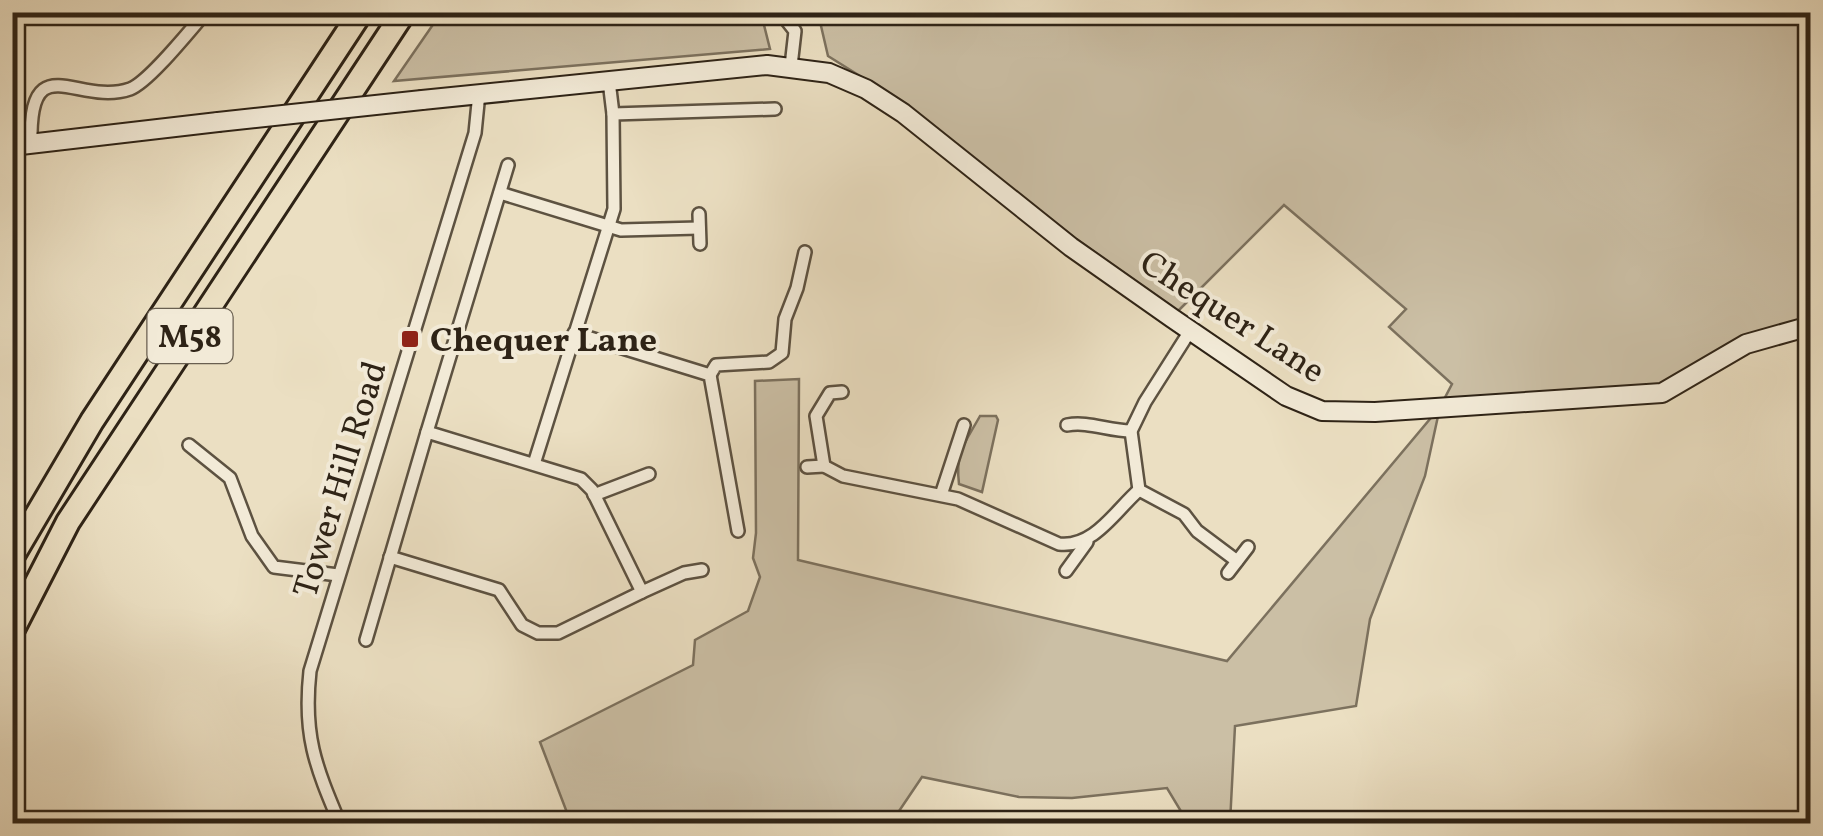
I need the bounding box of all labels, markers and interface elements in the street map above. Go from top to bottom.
street label: Chequer Lane [1129,241,1333,396]
road number: M58 [148,309,232,363]
place label: Chequer Lane [430,318,657,366]
marker: Chequer Lane [399,328,421,350]
street label: Tower Hill Road [283,356,401,604]

